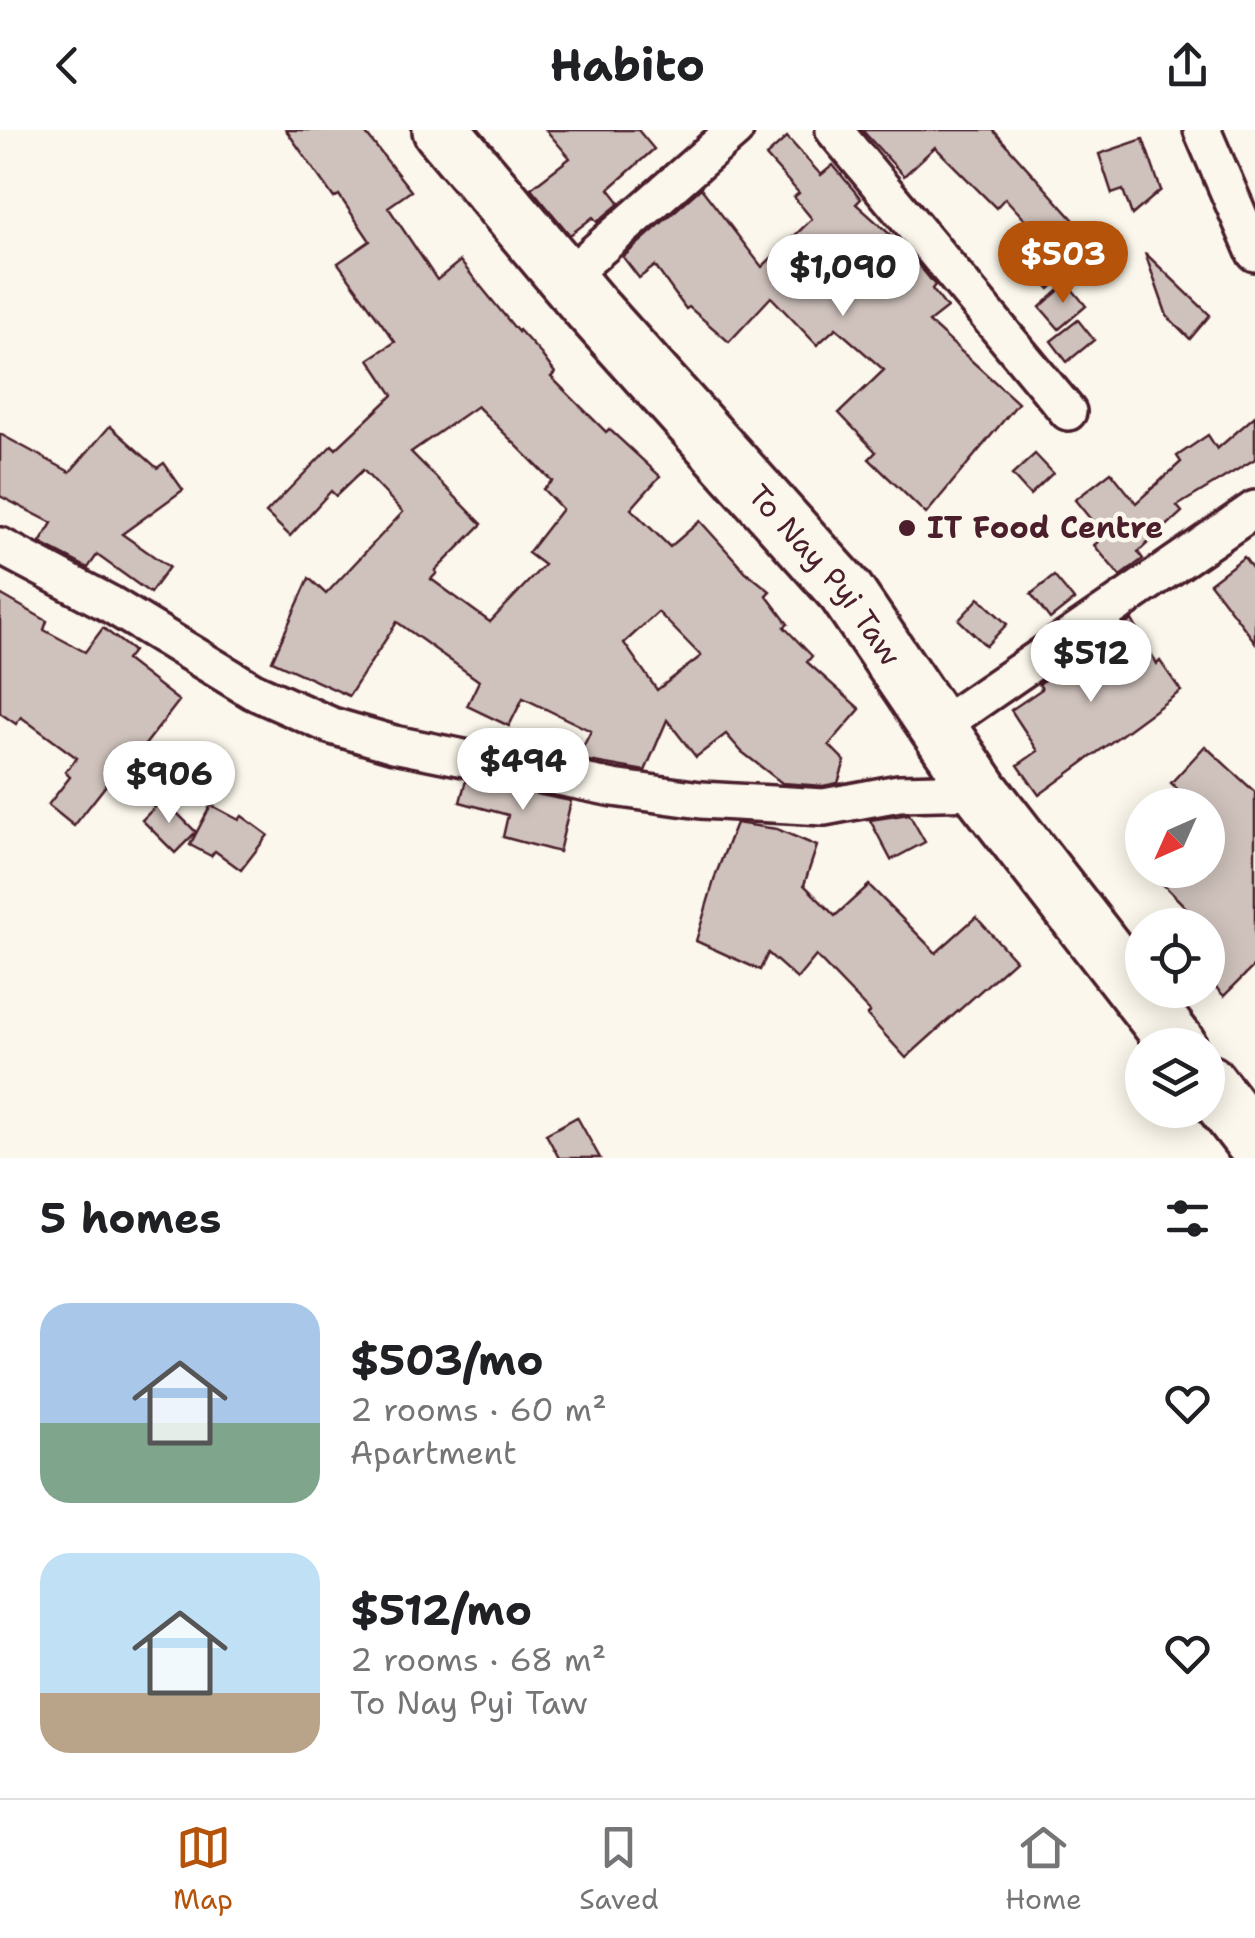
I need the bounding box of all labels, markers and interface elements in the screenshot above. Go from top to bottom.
text: Habito [550,35,705,95]
icon: back [40,38,95,93]
icon: share [1160,38,1215,93]
pin: $503 [1004,221,1122,306]
text: $503 [1020,232,1106,275]
pin: $1,090 [762,234,924,319]
text: $1,090 [789,245,897,288]
street label: To Nay Pyi Taw [739,475,911,674]
place label: IT Food Centre [927,507,1163,548]
marker: IT Food Centre [896,517,918,539]
pin: $512 [1032,620,1150,705]
text: $512 [1053,631,1129,674]
pin: $494 [464,728,582,813]
text: $494 [479,739,567,782]
pin: $906 [110,741,228,826]
text: $906 [125,752,213,795]
north arrow [1125,788,1225,888]
map controls [1125,788,1225,1128]
button: locate [1125,908,1225,1008]
button: layers [1125,1028,1225,1128]
text: 5 homes [40,1190,221,1246]
icon: filters [1160,1191,1215,1246]
text: $503/mo [350,1332,544,1388]
icon: home [120,1343,240,1463]
icon: heart [1160,1376,1215,1431]
text: 2 rooms · 60 m² [350,1388,607,1431]
text: Apartment [350,1431,517,1474]
text: $512/mo [350,1582,532,1638]
icon: home [120,1593,240,1713]
icon: heart [1160,1626,1215,1681]
text: 2 rooms · 68 m² [350,1638,606,1681]
text: To Nay Pyi Taw [350,1681,588,1724]
tab: Map [173,1820,233,1918]
tab: Saved [579,1820,659,1918]
tab: Home [1005,1820,1082,1918]

